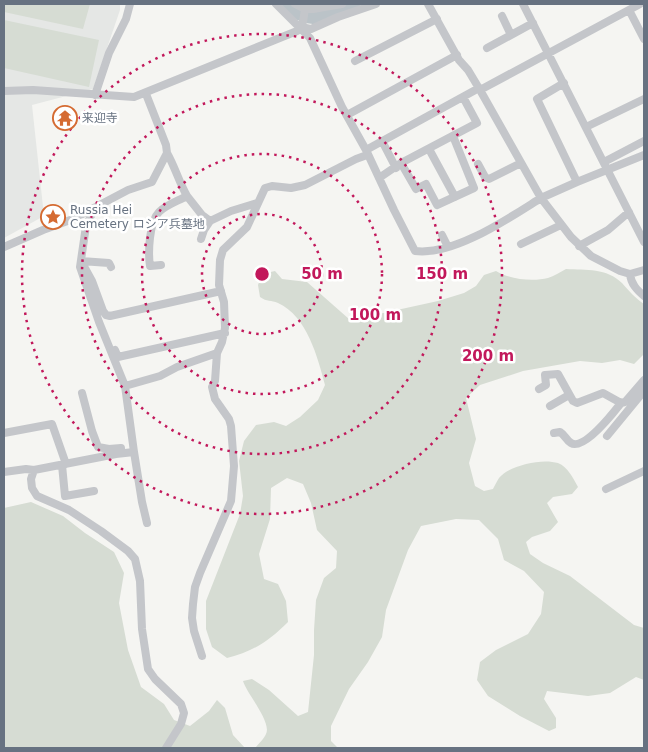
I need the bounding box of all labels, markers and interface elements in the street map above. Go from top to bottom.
temple icon: 来迎寺 [52,105,78,131]
place label: 来迎寺 [82,111,118,125]
place label: Russia Hei Cemetery ロシア兵墓地 [70,203,205,231]
place icon: Russia Hei Cemetery ロシア兵墓地 [40,204,66,230]
centre of rings [253,265,271,283]
text: 50 m [301,265,343,283]
text: 150 m [416,265,468,283]
text: 100 m [349,306,401,324]
text: 200 m [462,347,514,365]

